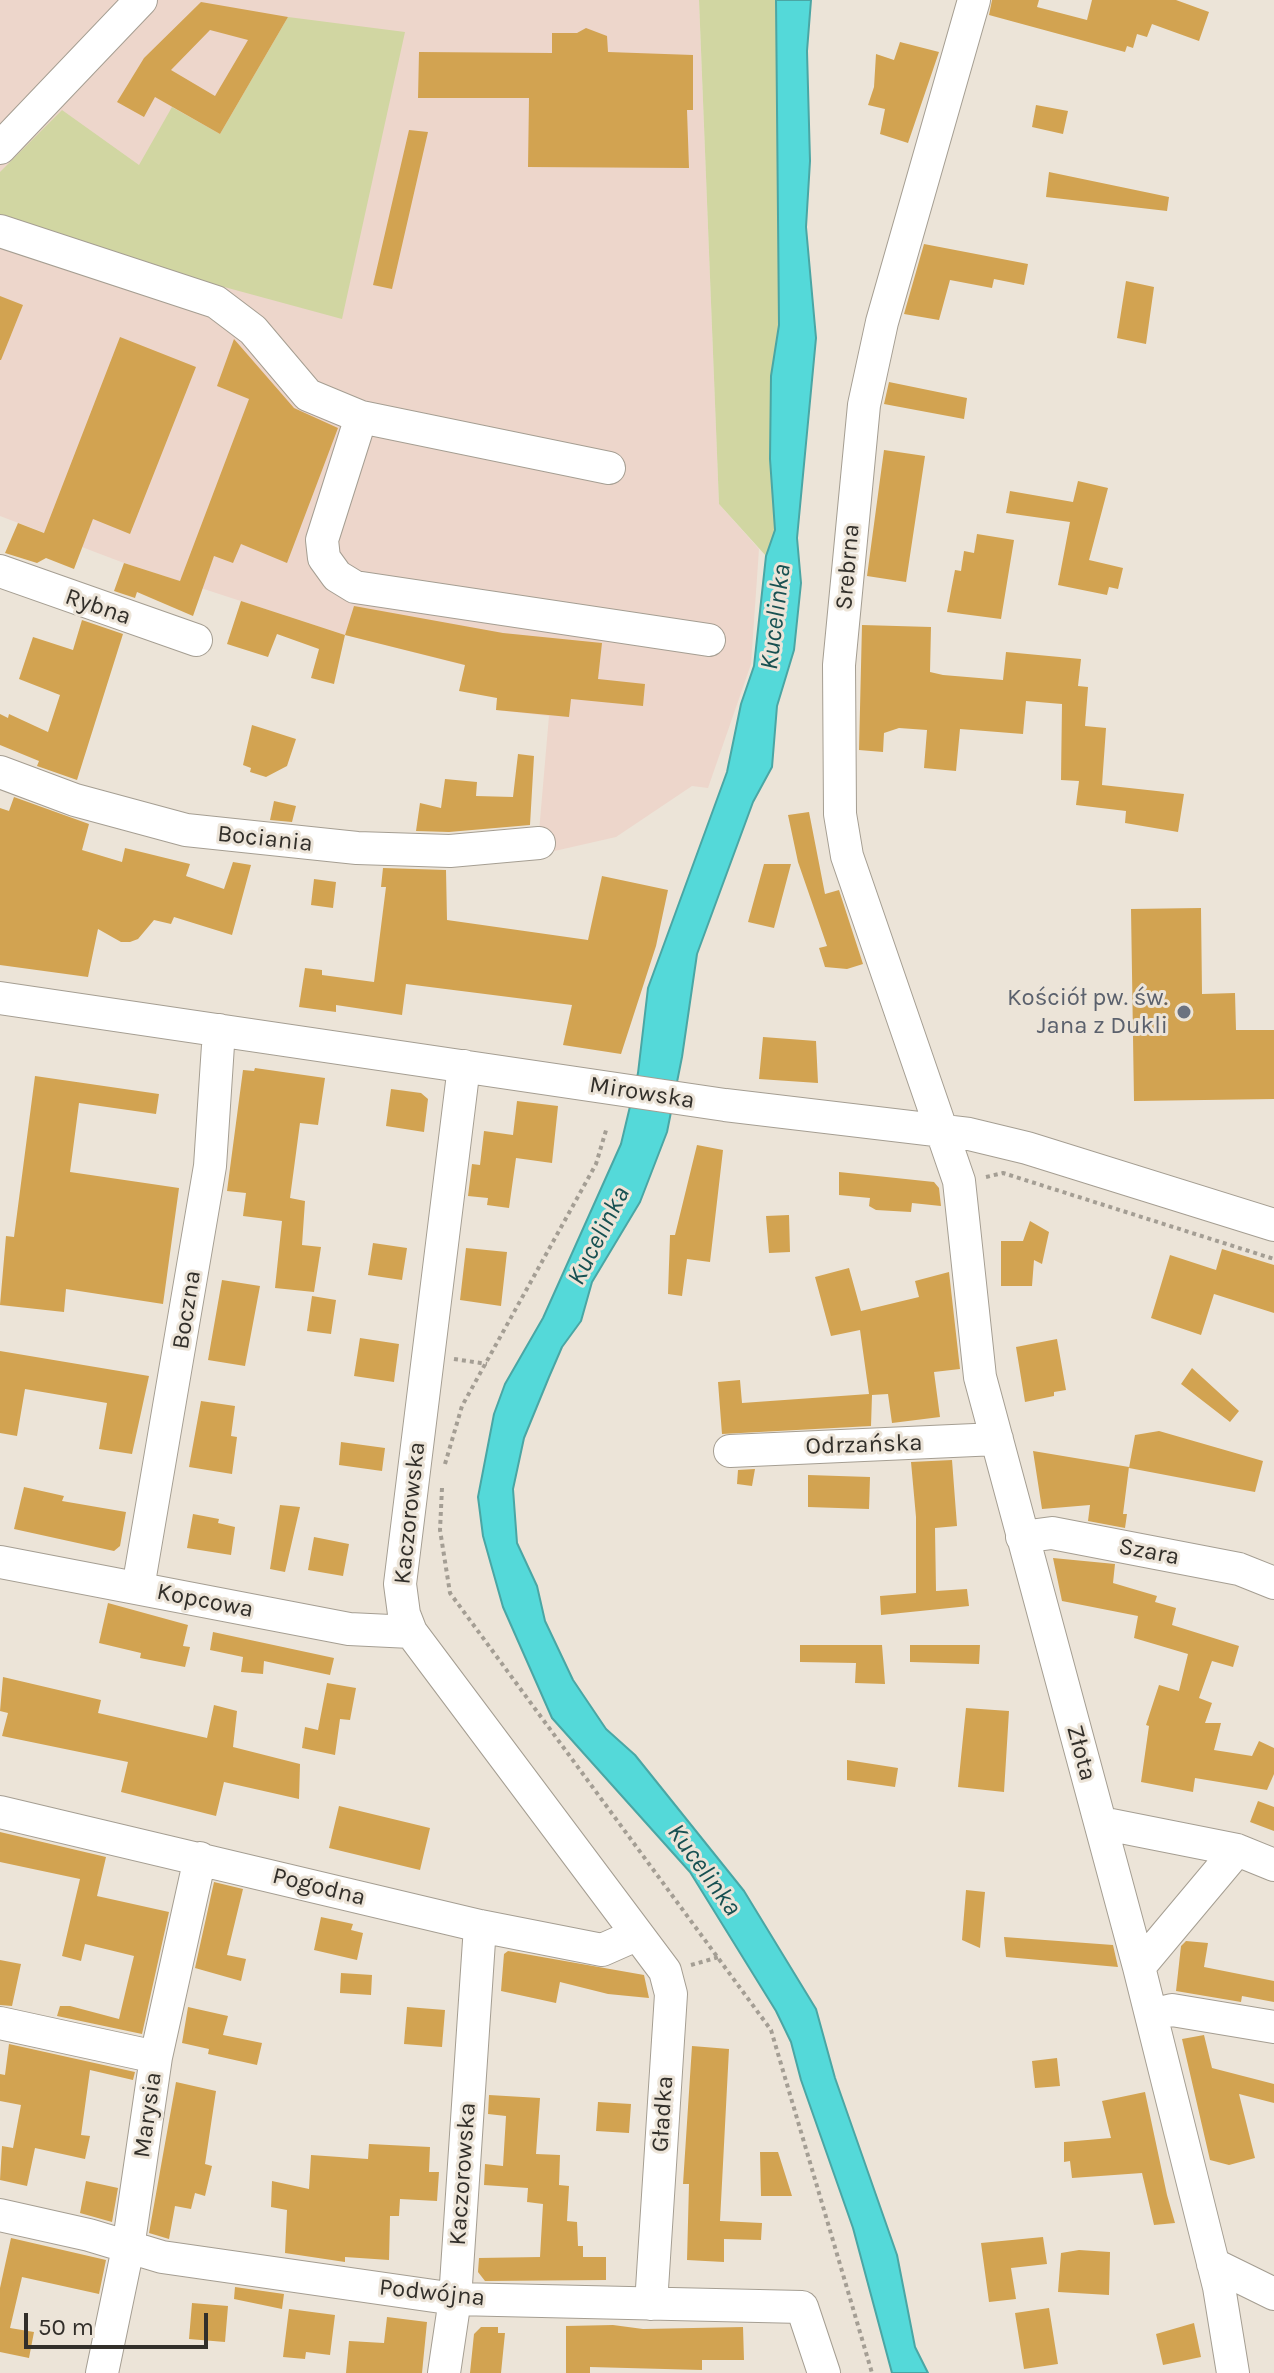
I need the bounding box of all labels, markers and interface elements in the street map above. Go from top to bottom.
street label: Srebrna [830,523,866,611]
water label: Kucelinka [754,562,798,672]
street label: Rybna [61,582,135,632]
street label: Bociania [216,820,314,858]
place label: Kościół pw. św. Jana z Dukli [1007,984,1168,1040]
marker: Kościół pw. św. Jana z Dukli [1175,1003,1193,1021]
street label: Mirowska [587,1070,697,1116]
water label: Kucelinka [561,1181,637,1291]
street label: Boczna [167,1268,207,1352]
street label: Odrzańska [805,1429,923,1461]
street label: Kaczorowska [388,1440,432,1586]
street label: Szara [1116,1532,1182,1572]
street label: Kopcowa [154,1578,256,1624]
street label: Złota [1060,1722,1102,1784]
water label: Kucelinka [660,1818,748,1922]
street label: Pogodna [269,1862,369,1912]
street label: Marysia [128,2070,168,2160]
street label: Gładka [646,2075,680,2153]
street label: Kaczorowska [444,2102,482,2246]
street label: Podwójna [378,2273,486,2313]
scale bar [28,2297,212,2347]
text: 50 m [38,2313,94,2341]

